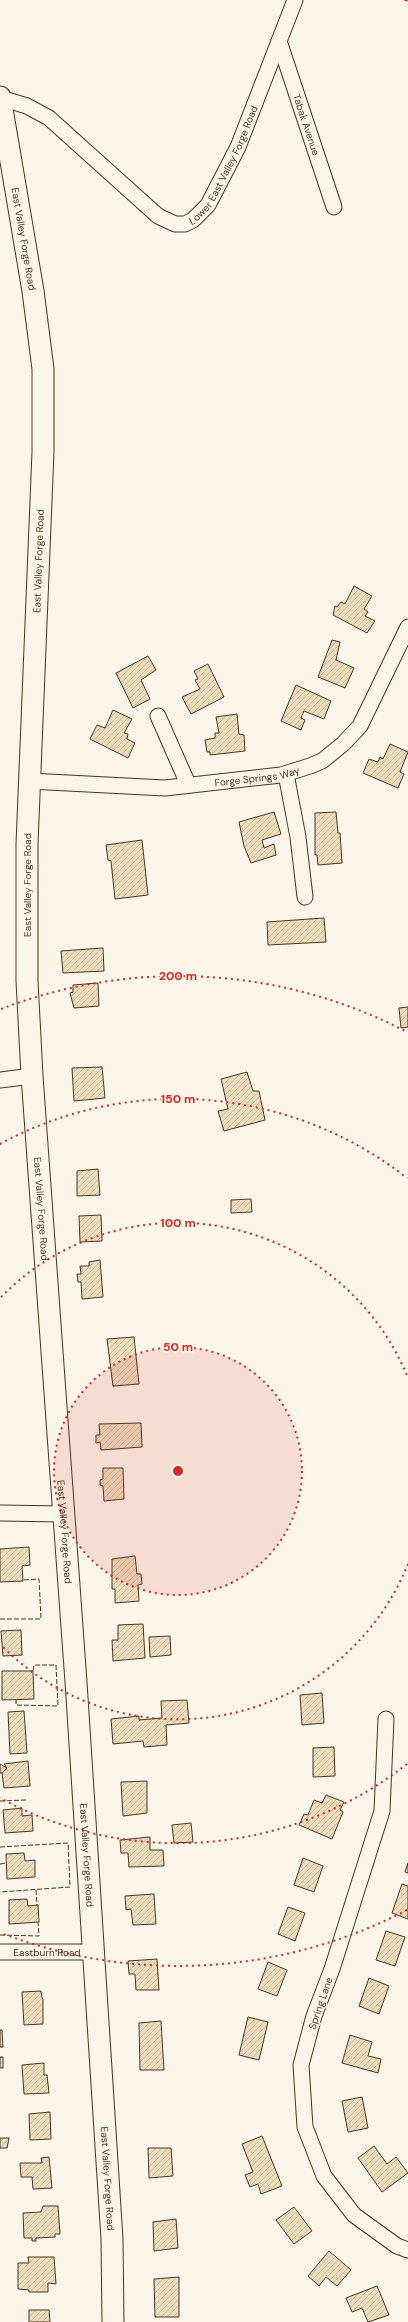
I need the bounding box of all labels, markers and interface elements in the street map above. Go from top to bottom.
street label: Tabak Avenue [290,92,323,157]
street label: Lower East Valley Forge Road [187,104,260,228]
street label: East Valley Forge Road [9,187,39,291]
street label: East Valley Forge Road [30,509,47,613]
street label: Forge Springs Way [214,764,302,789]
street label: East Valley Forge Road [21,833,34,937]
text: 200 m [159,968,197,984]
text: 150 m [161,1091,195,1107]
street label: East Valley Forge Road [31,1156,51,1261]
text: 100 m [160,1215,196,1231]
text: 50 m [163,1339,193,1355]
centre of rings [171,1464,185,1478]
street label: East Valley Forge Road [54,1480,75,1584]
street label: East Valley Forge Road [77,1803,97,1908]
street label: Eastburn Road [13,1946,81,1959]
street label: Spring Lane [305,1975,336,2031]
street label: East Valley Forge Road [98,2126,117,2231]

